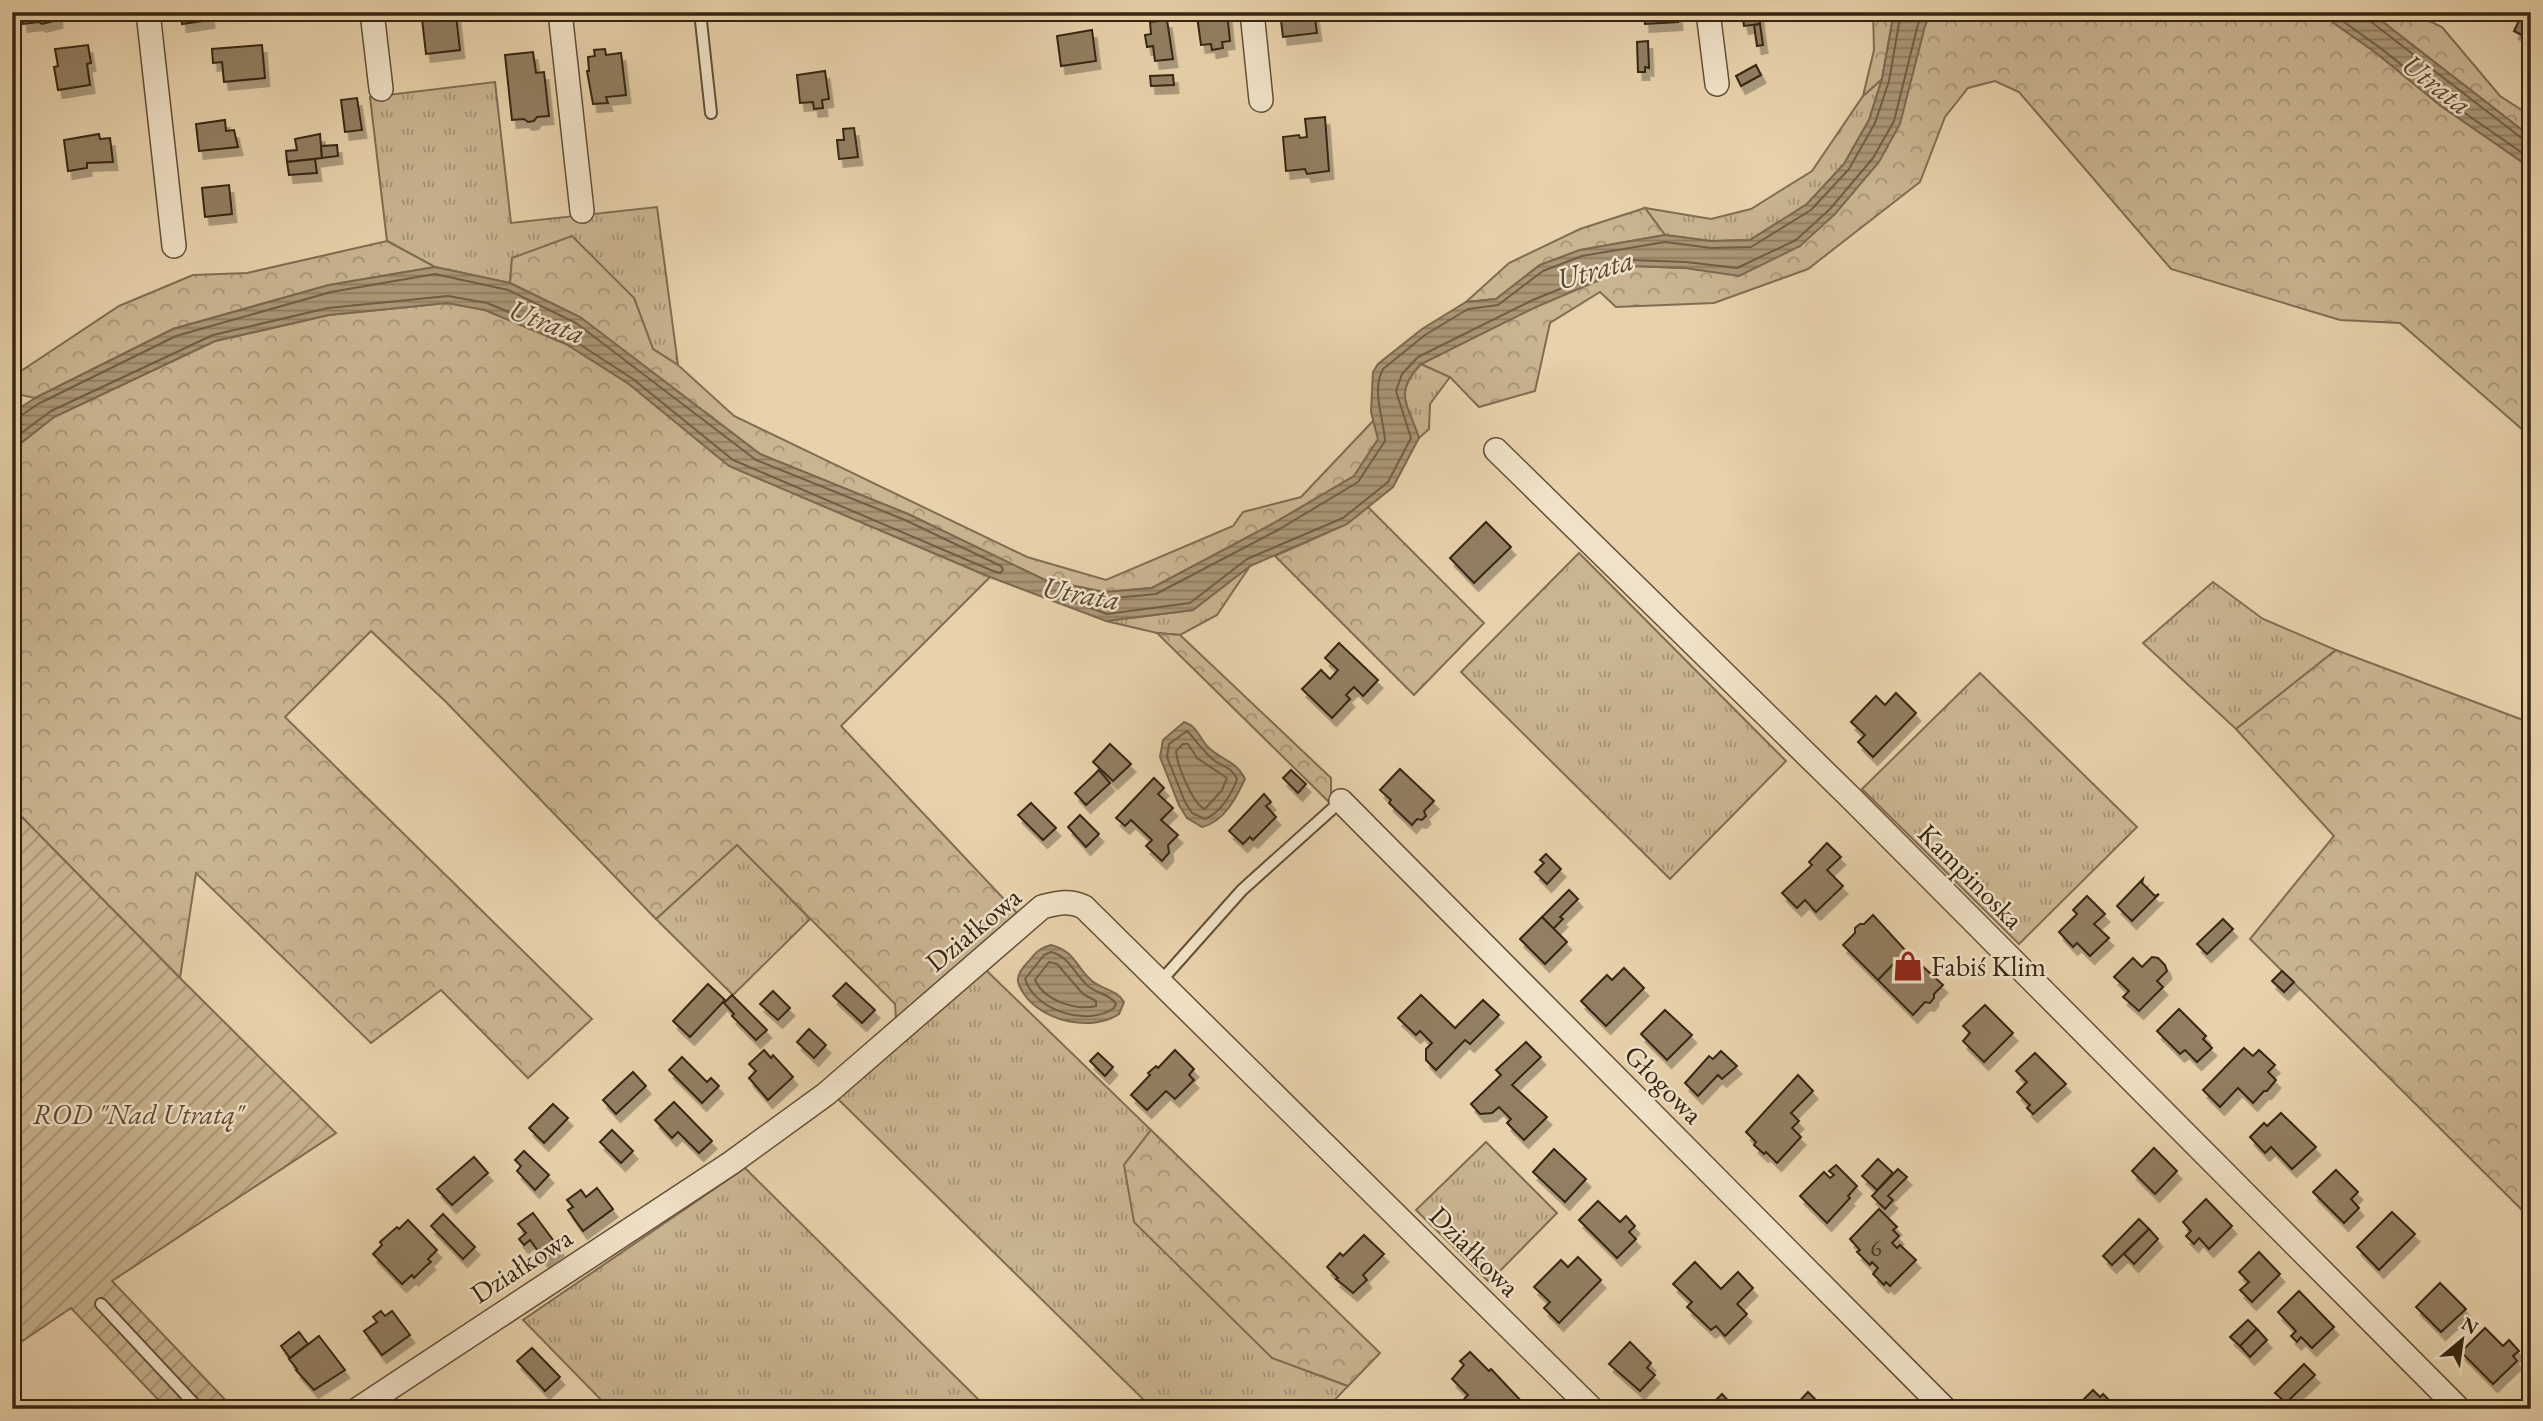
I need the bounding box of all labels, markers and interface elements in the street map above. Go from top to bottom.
water label: Utrata [2394,45,2480,123]
water label: Utrata [1552,239,1638,299]
water label: Utrata [504,289,590,353]
water label: Utrata [1039,567,1123,619]
street label: Kampinoska [1910,815,2032,937]
street label: Działkowa [918,878,1029,979]
place label: Fabiś Klim [1931,948,2046,984]
shop icon: Fabiś Klim [1891,949,1925,983]
street label: Głogowa [1617,1037,1712,1132]
park label: ROD "Nad Utratą" [32,1096,246,1132]
street label: Działkowa [1422,1198,1529,1305]
street label: Działkowa [463,1218,579,1311]
house number: 6 [1870,1232,1882,1263]
north arrow [2428,1306,2498,1376]
text: N [2457,1311,2483,1341]

